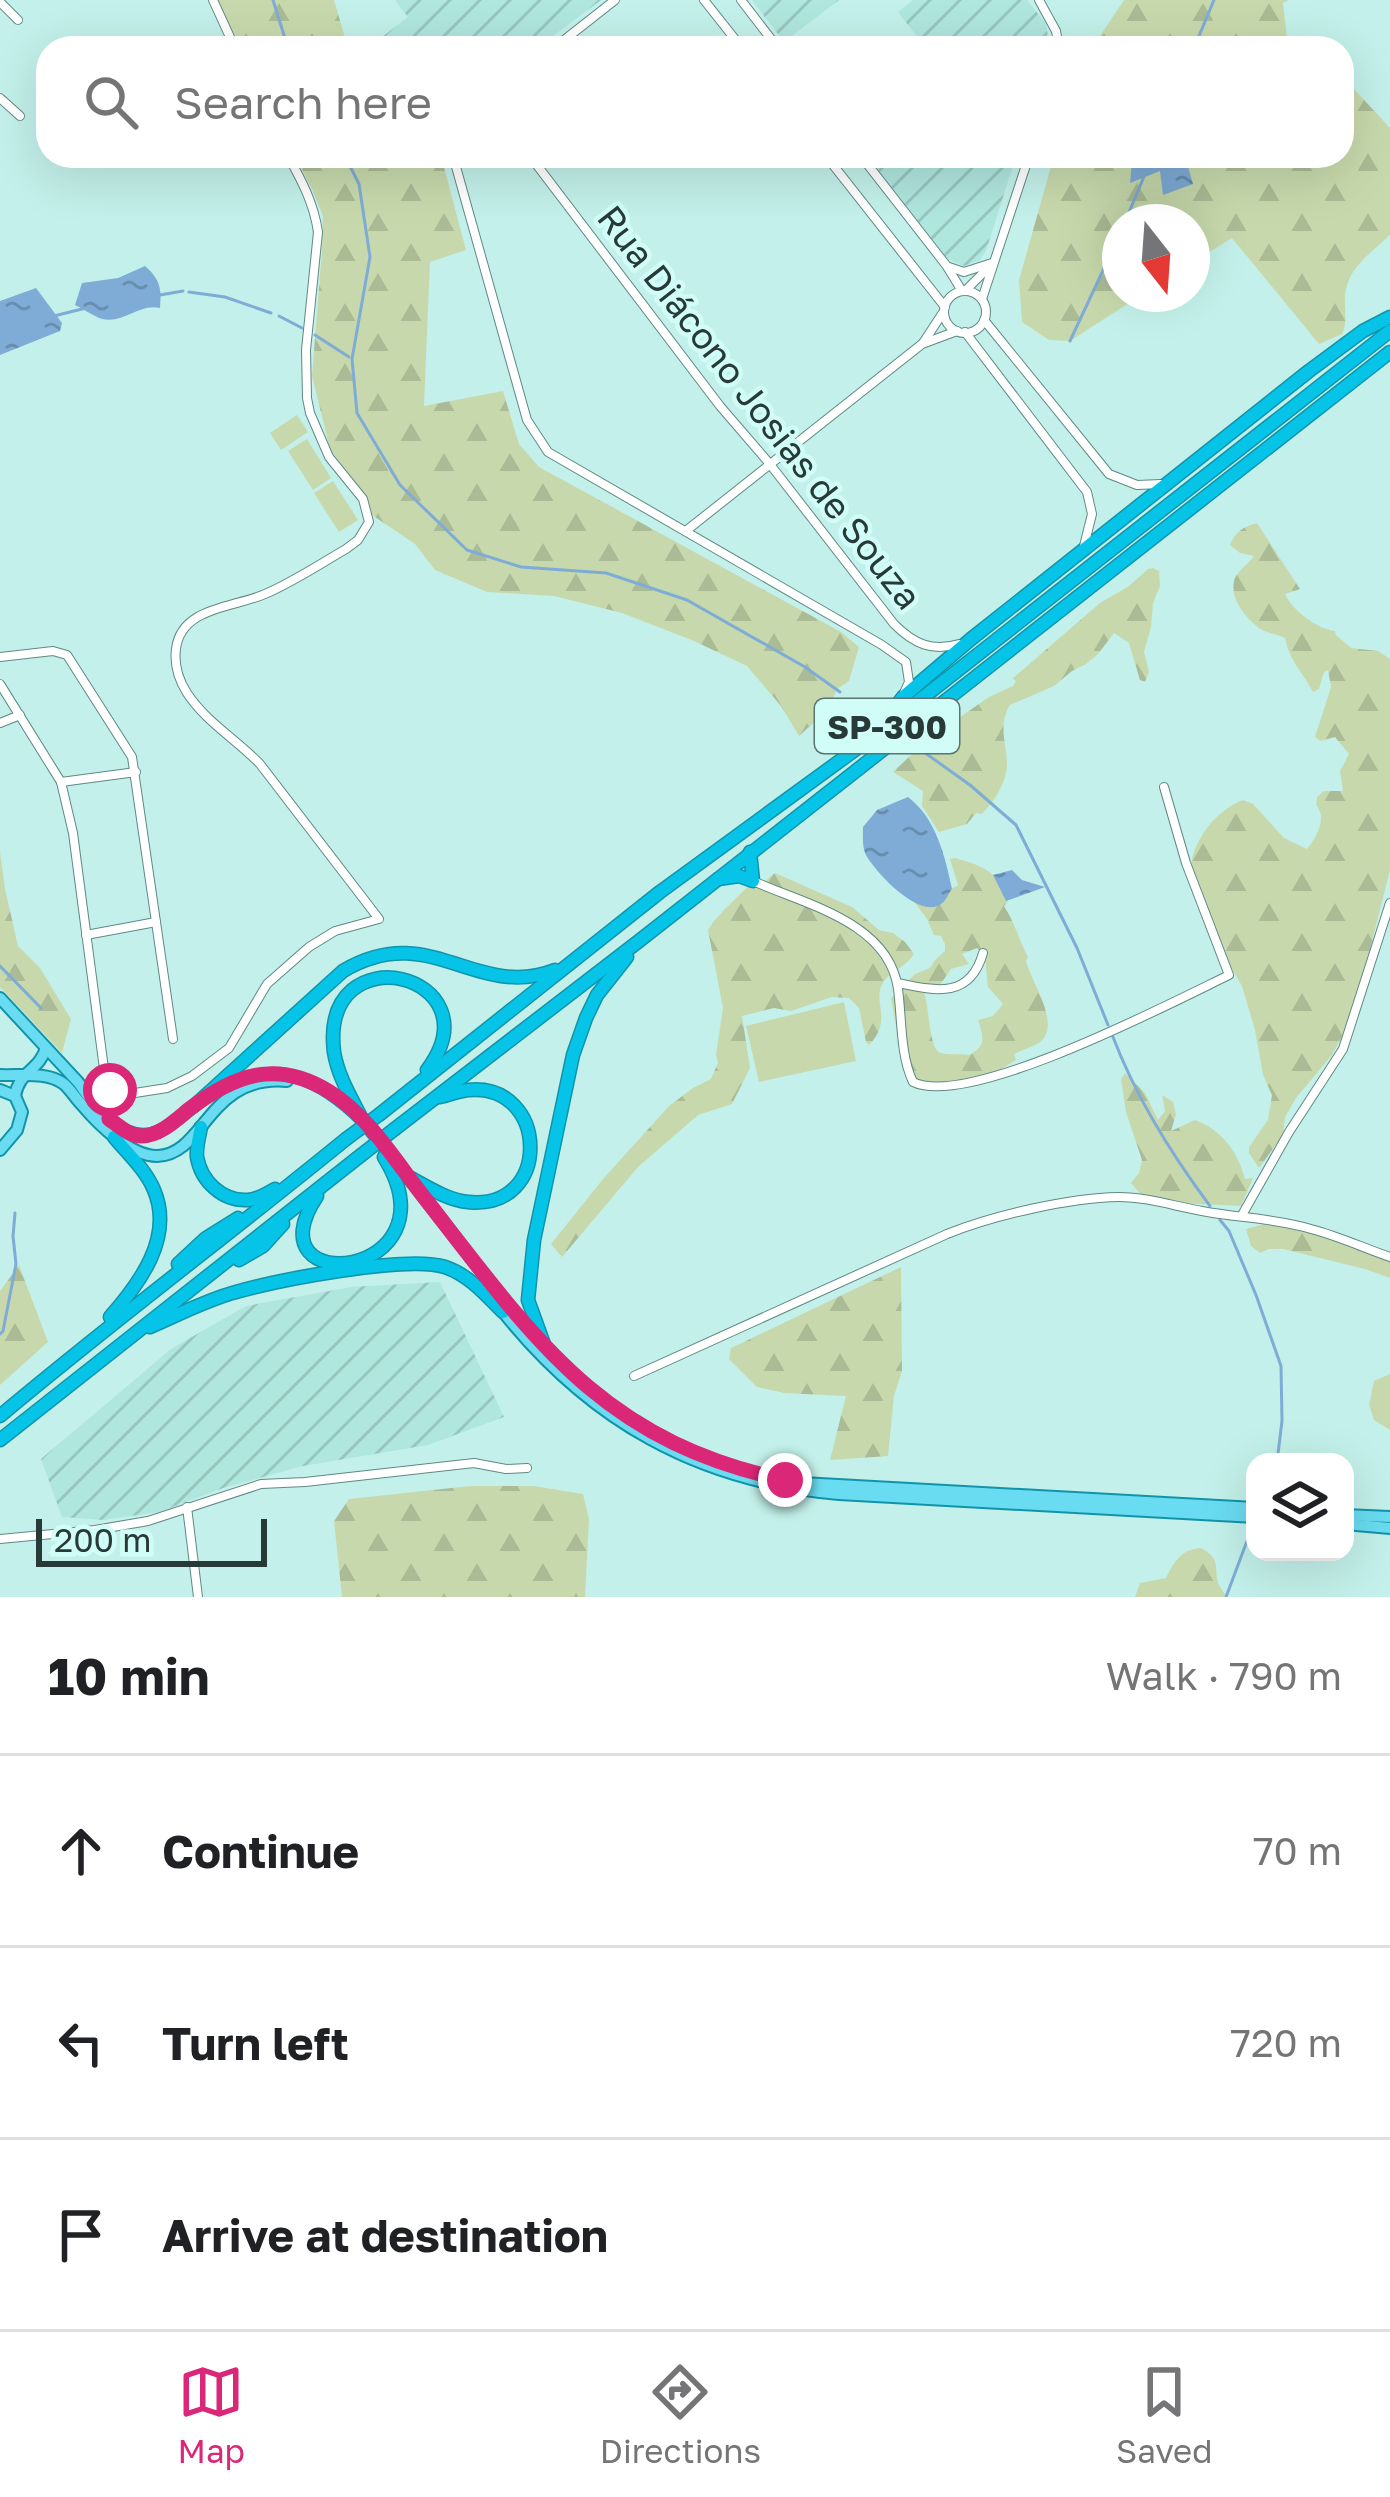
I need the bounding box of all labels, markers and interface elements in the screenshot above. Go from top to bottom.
search box [36,36,1354,168]
icon: search [78,69,144,135]
text: Search here [174,75,432,129]
street label: Rua Diácono Josias de Souza [589,197,931,617]
north arrow [1102,204,1210,312]
road number: SP-300 [815,699,959,753]
route start [83,1063,137,1117]
route end [758,1453,812,1507]
map controls [1246,1453,1354,1561]
button: layers [1246,1453,1354,1561]
scale bar [36,1513,267,1566]
text: 200 m [54,1520,152,1559]
text: 10 min [48,1645,210,1706]
text: Walk · 790 m [1106,1652,1342,1699]
icon: ahead [48,1818,114,1884]
text: Continue [162,1824,359,1878]
text: 70 m [1253,1827,1342,1874]
icon: left [48,2010,114,2076]
text: Turn left [162,2016,349,2070]
text: 720 m [1230,2019,1342,2066]
icon: arrive [48,2202,114,2268]
text: Arrive at destination [162,2208,608,2262]
tab: Map [178,2359,245,2470]
tab: Directions [600,2359,761,2470]
tab: Saved [1116,2359,1212,2470]

